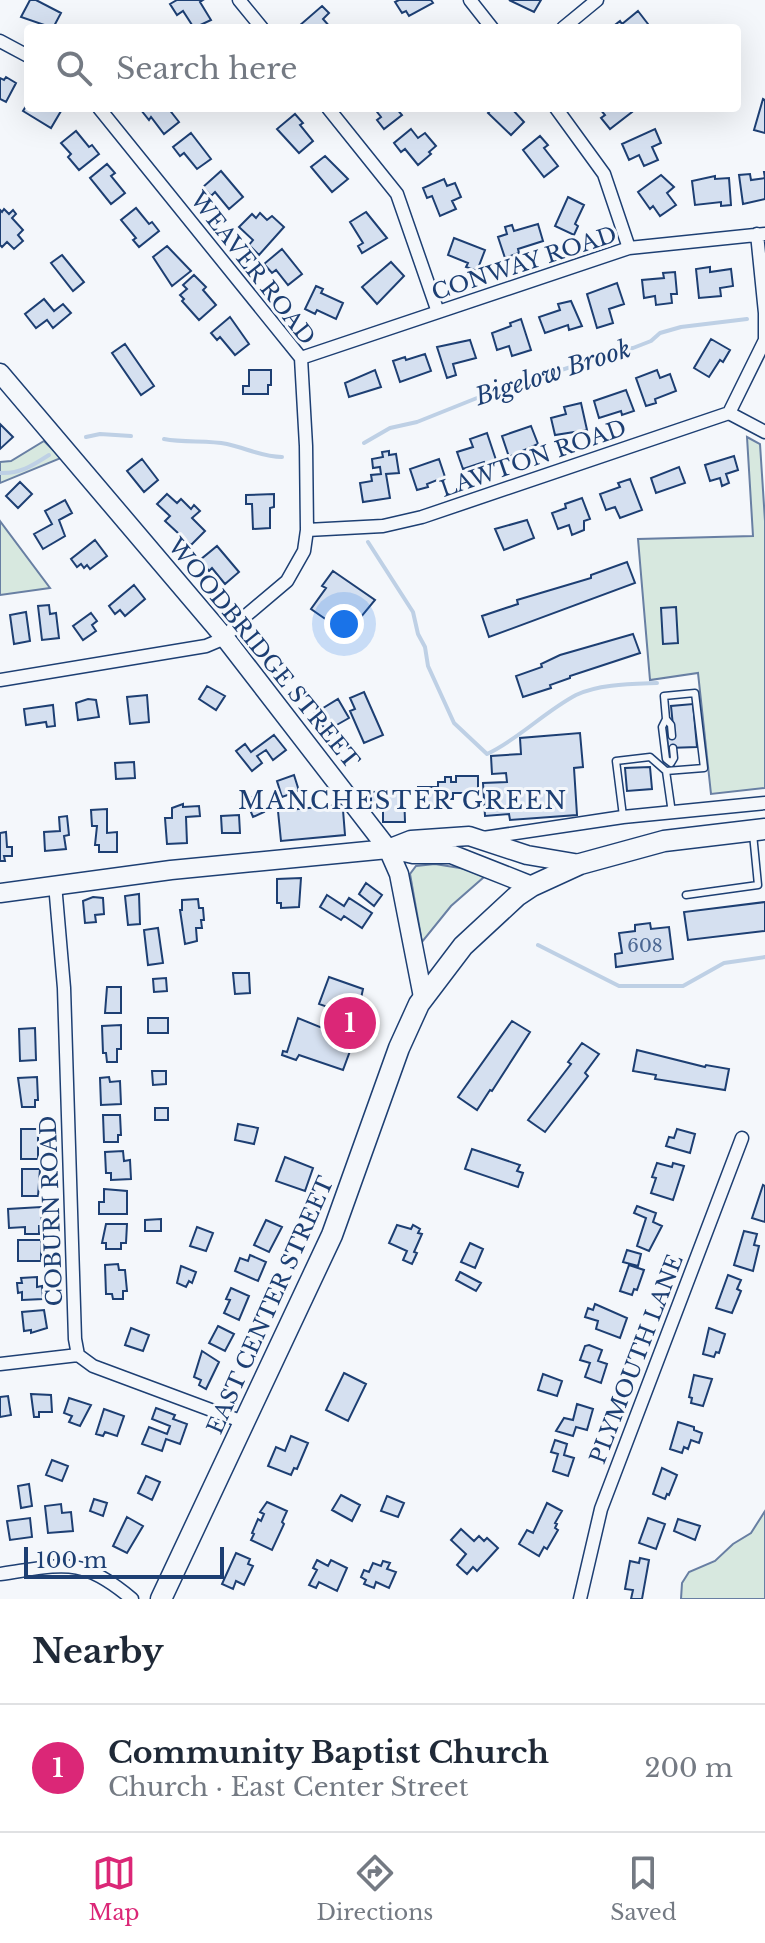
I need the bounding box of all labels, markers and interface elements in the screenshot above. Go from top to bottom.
search box [24,24,741,112]
icon: search [52,46,96,90]
text: Search here [116,50,297,87]
street label: WEAVER ROAD [184,186,321,350]
street label: CONWAY ROAD [428,221,620,306]
water label: Bigelow Brook [470,334,634,412]
street label: LAWTON ROAD [437,414,630,503]
street label: WOODBRIDGE STREET [162,532,365,774]
your location [324,604,364,644]
district label: MANCHESTER GREEN [238,786,568,815]
house number: 608 [627,935,663,957]
pin: 1 [324,993,376,1053]
street label: COBURN ROAD [35,1115,68,1307]
street label: EAST CENTER STREET [201,1172,340,1438]
street label: PLYMOUTH LANE [584,1251,689,1468]
scale bar [24,1543,224,1579]
text: 100 m [36,1547,107,1574]
text: Nearby [32,1630,164,1672]
text: Community Baptist Church [108,1734,549,1771]
text: 1 [52,1752,64,1784]
text: 200 m [644,1752,733,1784]
text: Church · East Center Street [108,1771,469,1803]
tab: Map [88,1851,140,1926]
tab: Directions [316,1851,433,1926]
tab: Saved [610,1851,677,1926]

